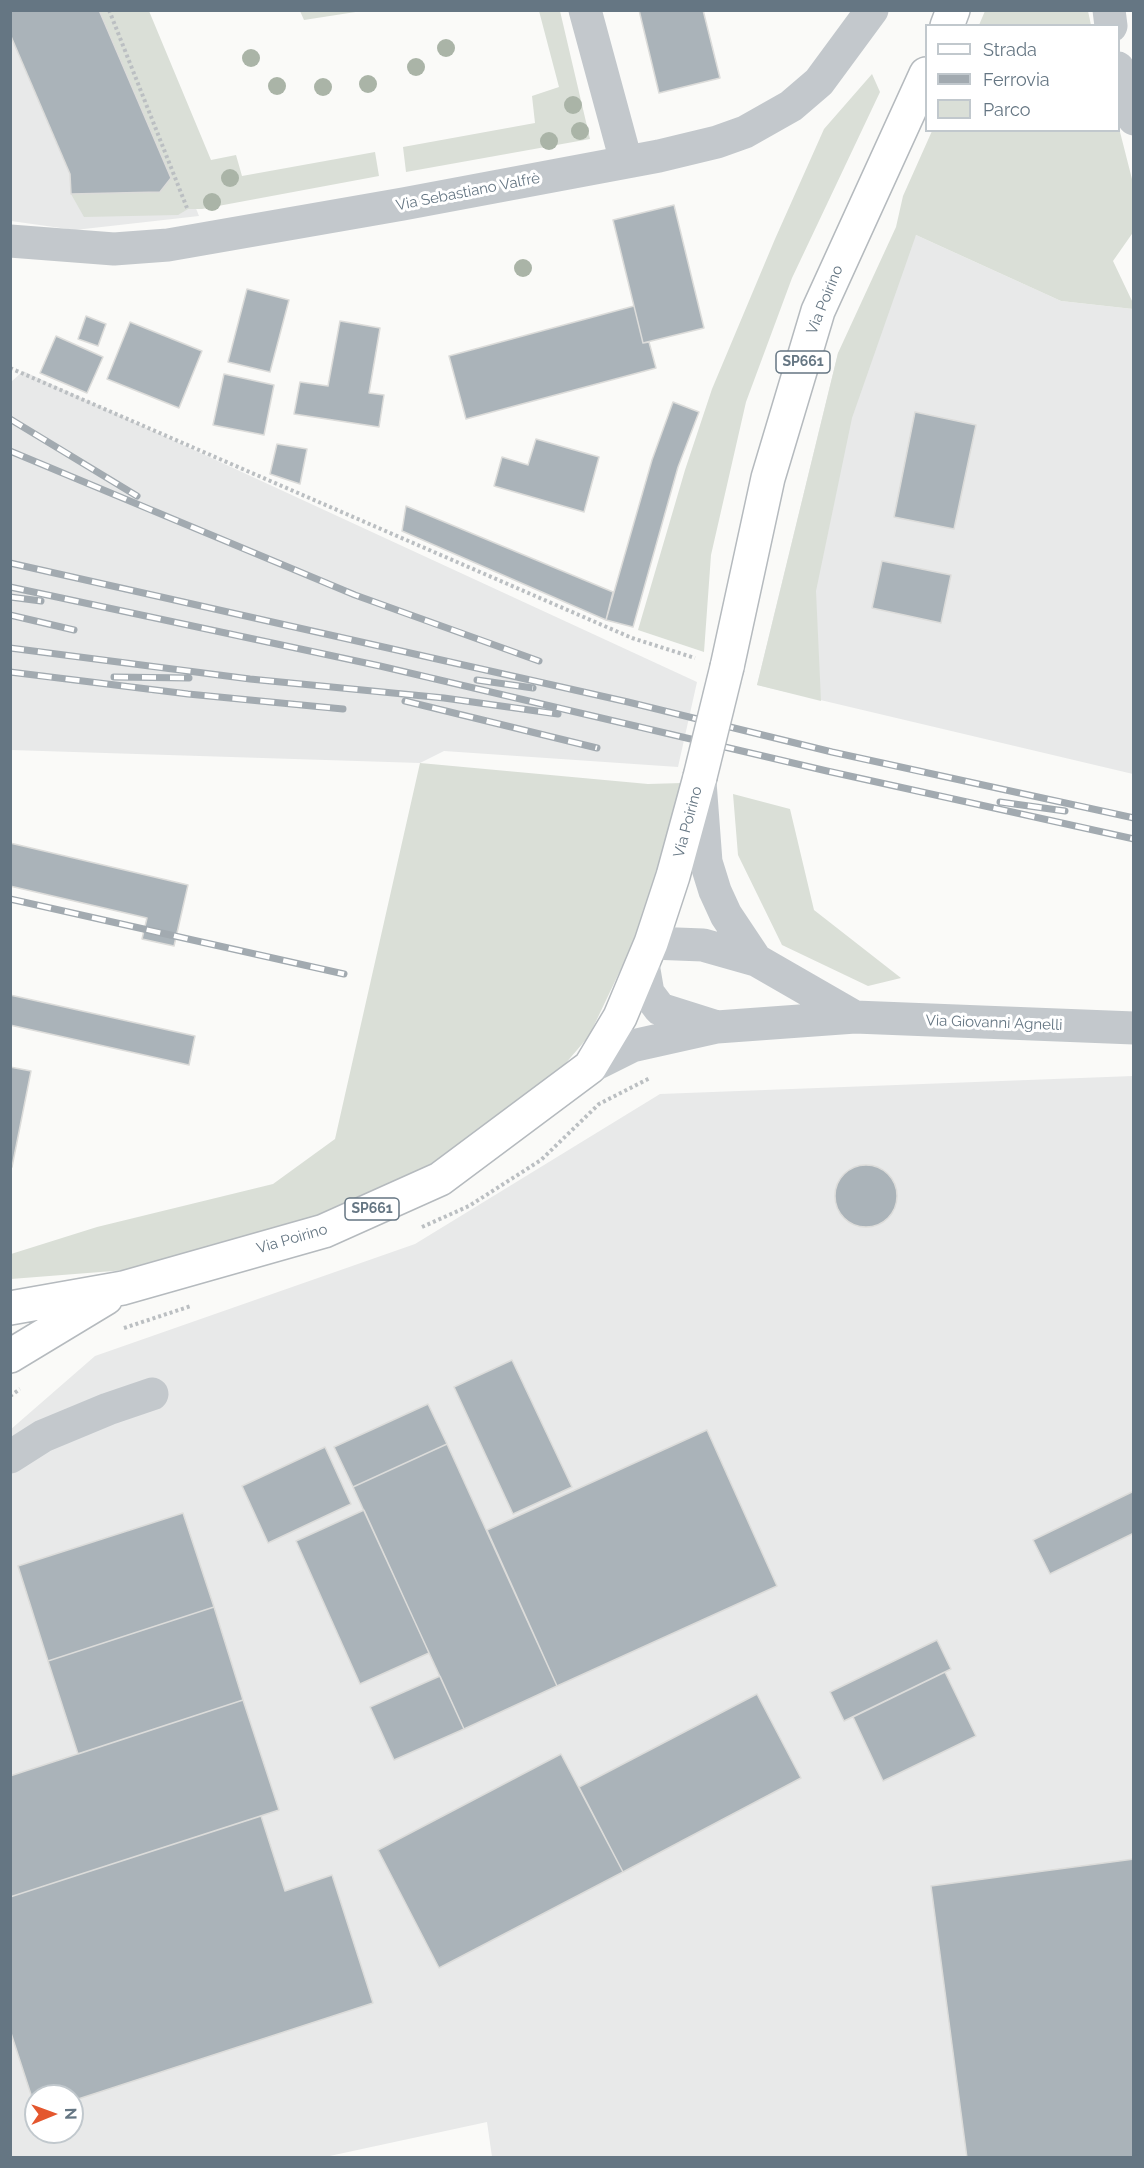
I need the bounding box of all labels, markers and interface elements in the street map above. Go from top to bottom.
legend [925,24,1120,132]
text: Strada [983,39,1037,60]
text: Ferrovia [983,69,1050,90]
text: Parco [983,99,1030,120]
street label: Via Sebastiano Valfrè [394,169,542,215]
street label: Via Poirino [803,263,847,337]
road number: SP661 [776,351,830,373]
street label: Via Poirino [670,784,706,860]
street label: Via Giovanni Agnelli [925,1012,1063,1034]
road number: SP661 [345,1198,399,1220]
street label: Via Poirino [254,1220,330,1258]
north arrow [24,2084,84,2144]
text: N [61,2107,80,2120]

